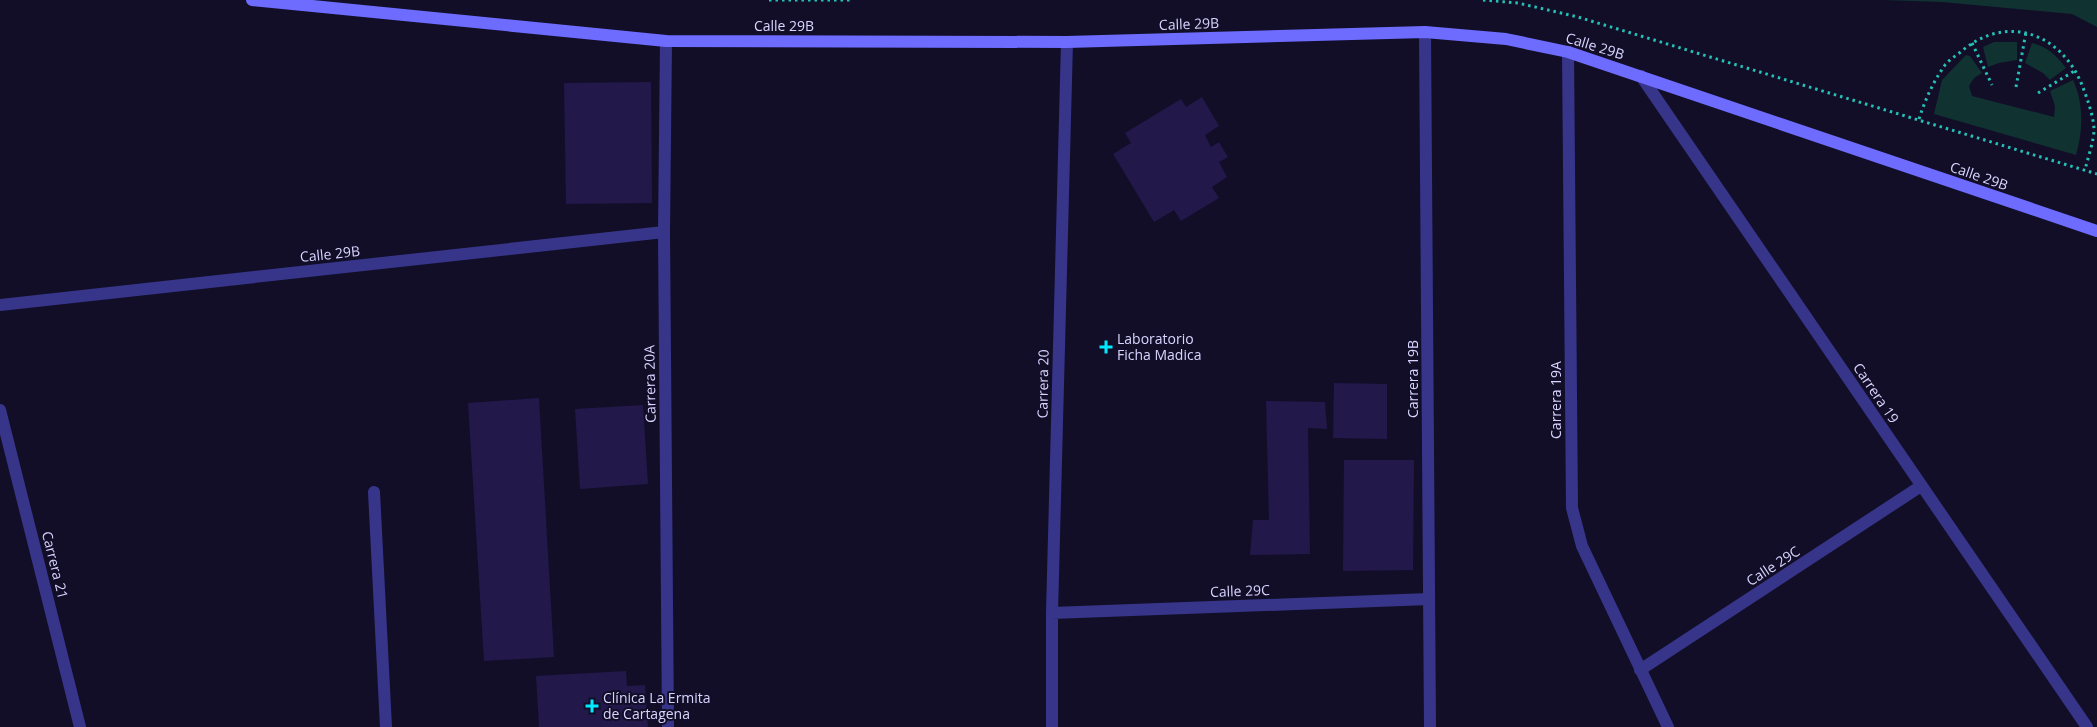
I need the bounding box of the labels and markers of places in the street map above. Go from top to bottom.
place label: Laboratorio Ficha Madica [1117,329,1201,364]
marker: Laboratorio Ficha Madica [1099,340,1113,354]
place label: Clínica La Ermita de Cartagena [603,688,711,723]
marker: Clínica La Ermita de Cartagena [585,699,599,713]

